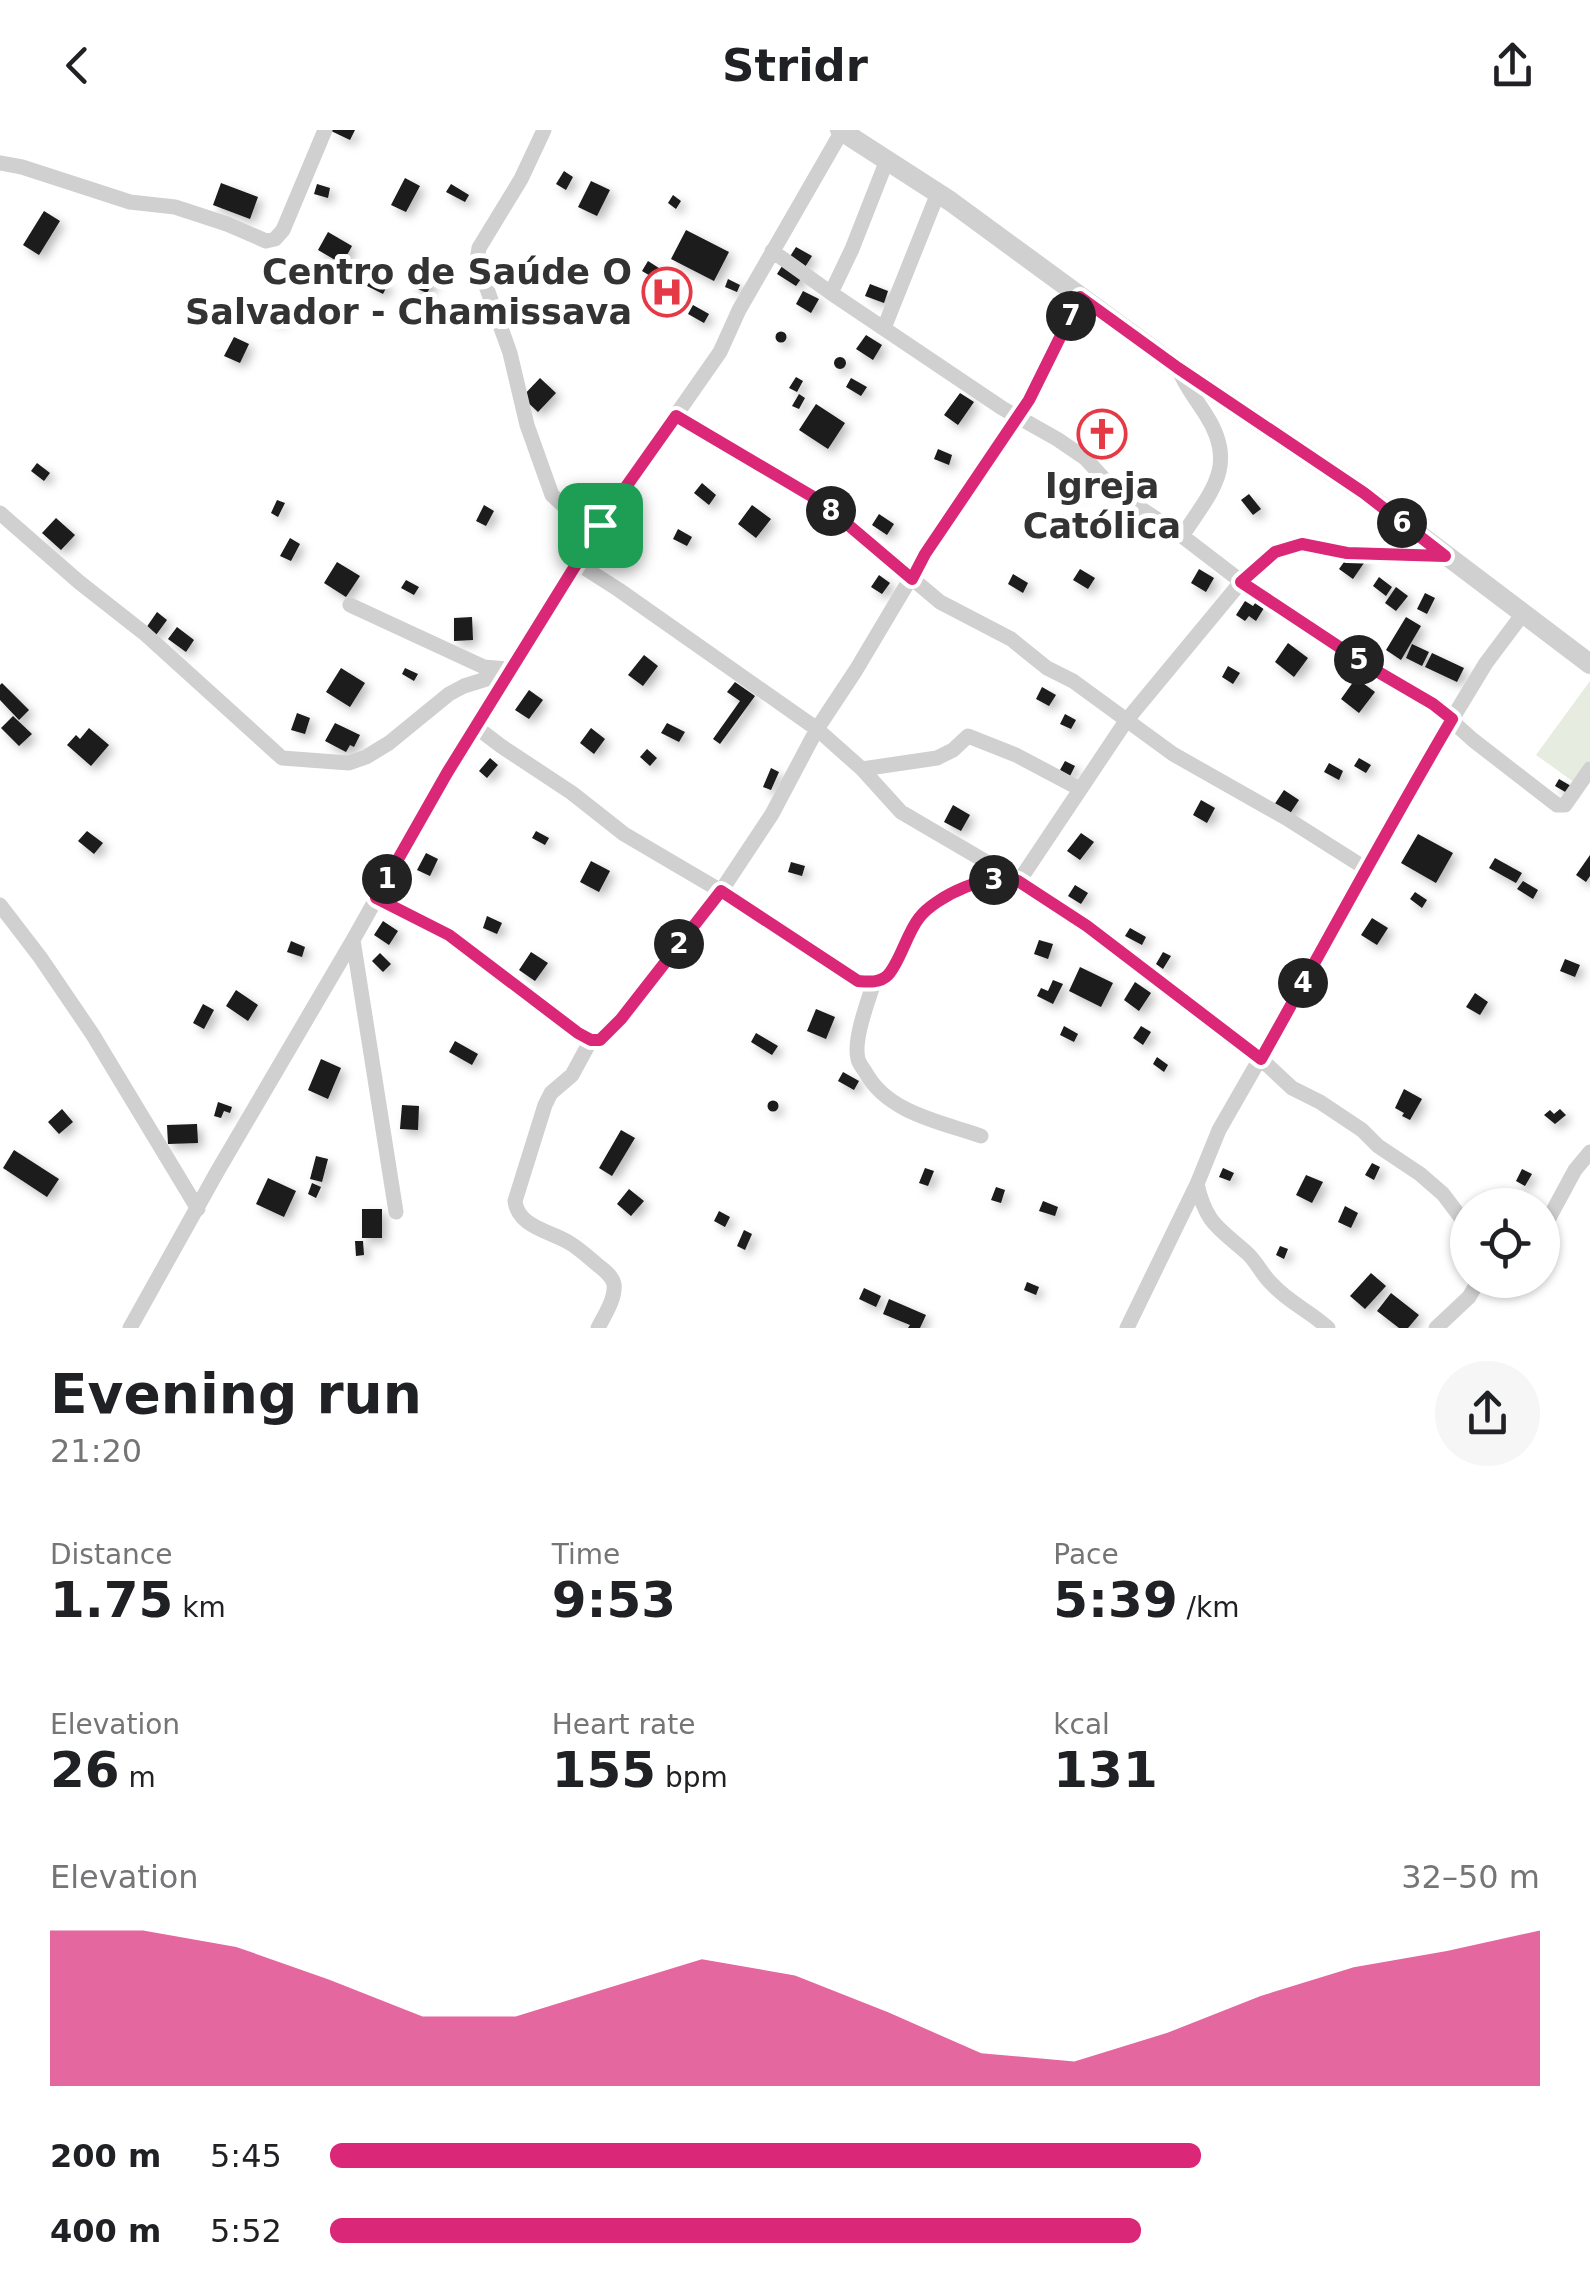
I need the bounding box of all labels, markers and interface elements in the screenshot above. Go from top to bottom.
icon: back [50,38,105,93]
icon: share [1485,38,1540,93]
text: Stridr [722,39,868,92]
place label: Centro de Saúde O Salvador - Chamissava [185,252,632,332]
hospital icon: Centro de Saúde O Salvador - Chamissava [641,266,693,318]
pin: 7 [1046,291,1096,341]
text: 7 [1061,299,1081,332]
church icon: Igreja Católica [1076,408,1128,460]
place label: Igreja Católica [1023,466,1181,546]
pin [558,483,643,568]
pin: 8 [806,486,856,536]
text: 8 [821,494,841,527]
icon: arrive [573,498,628,553]
pin: 6 [1377,498,1427,548]
text: 6 [1392,506,1412,539]
pin: 5 [1334,635,1384,685]
text: 5 [1349,643,1369,676]
pin: 1 [362,854,412,904]
pin: 3 [969,855,1019,905]
text: 1 [377,862,397,895]
text: 3 [984,863,1004,896]
pin: 2 [654,919,704,969]
text: 2 [669,927,689,960]
pin: 4 [1278,958,1328,1008]
text: 4 [1293,966,1313,999]
map controls [1450,1188,1560,1298]
button: locate [1450,1188,1560,1298]
button: share [1435,1361,1540,1466]
text: Evening run [50,1362,422,1426]
text: 21:20 [50,1432,142,1470]
text: Distance [50,1538,172,1571]
text: Time [552,1538,620,1571]
text: Pace [1053,1538,1119,1571]
text: 1.75 [50,1571,173,1629]
text: 9:53 [552,1571,676,1629]
text: 5:39 [1053,1571,1178,1629]
text: km [173,1591,226,1624]
text: /km [1178,1591,1240,1624]
text: Elevation [50,1708,180,1741]
text: Heart rate [552,1708,695,1741]
text: kcal [1053,1708,1110,1741]
text: 26 [50,1741,120,1799]
text: 155 [552,1741,656,1799]
text: 131 [1053,1741,1158,1799]
text: m [120,1761,156,1794]
text: bpm [656,1761,728,1794]
text: Elevation [50,1858,199,1896]
text: 32–50 m [1401,1858,1540,1896]
text: 200 m [50,2137,161,2175]
text: 5:45 [210,2137,282,2175]
text: 400 m [50,2212,161,2250]
text: 5:52 [210,2212,282,2250]

